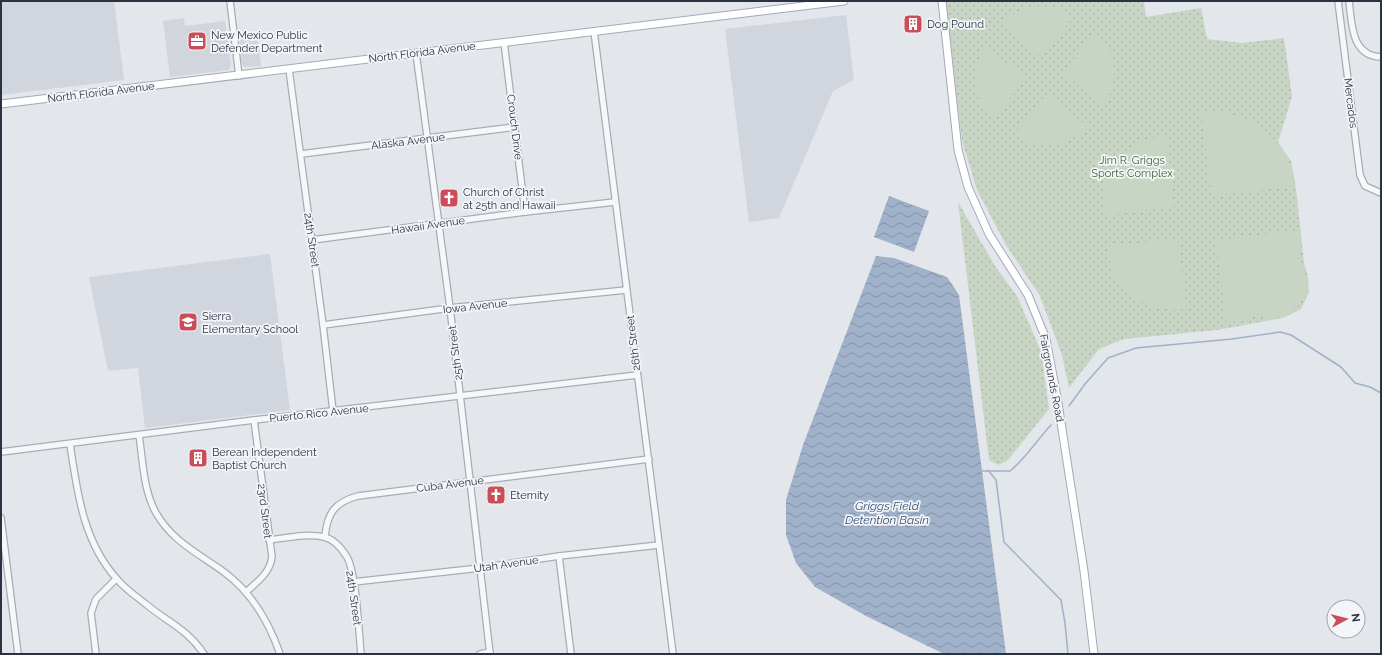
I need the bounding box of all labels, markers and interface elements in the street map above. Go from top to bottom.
building icon: Dog Pound [902,13,924,35]
place label: Dog Pound [927,18,984,31]
place label: New Mexico Public Defender Department [211,29,323,55]
office icon: New Mexico Public Defender Department [186,30,208,52]
street label: North Florida Avenue [368,39,477,66]
street label: Mercados [1341,77,1360,129]
street label: North Florida Avenue [47,79,156,106]
street label: Crouch Drive [504,94,525,161]
street label: Alaska Avenue [370,130,446,152]
park label: Jim R. Griggs Sports Complex [1091,154,1173,180]
place label: Church of Christ at 25th and Hawaii [463,186,556,212]
church icon: Church of Christ at 25th and Hawaii [438,187,460,209]
street label: 24th Street [301,212,322,269]
street label: Hawaii Avenue [390,214,466,237]
street label: Iowa Avenue [442,297,509,316]
place label: Sierra Elementary School [202,310,298,336]
school or university icon: Sierra Elementary School [177,311,199,333]
street label: 26th Street [624,314,643,371]
street label: 25th Street [446,324,465,381]
street label: Fairgrounds Road [1037,333,1066,423]
street label: Puerto Rico Avenue [269,402,370,425]
place label: Berean Independent Baptist Church [212,446,317,472]
building icon: Berean Independent Baptist Church [187,447,209,469]
street label: Cuba Avenue [416,474,485,495]
street label: 23rd Street [255,483,274,540]
church icon: Eternity [485,484,507,506]
place label: Eternity [510,489,549,502]
water label: Griggs Field Detention Basin [845,499,929,527]
street label: Utah Avenue [473,553,540,575]
street label: 24th Street [343,570,364,627]
north arrow [1326,599,1366,639]
text: N [1348,613,1362,623]

